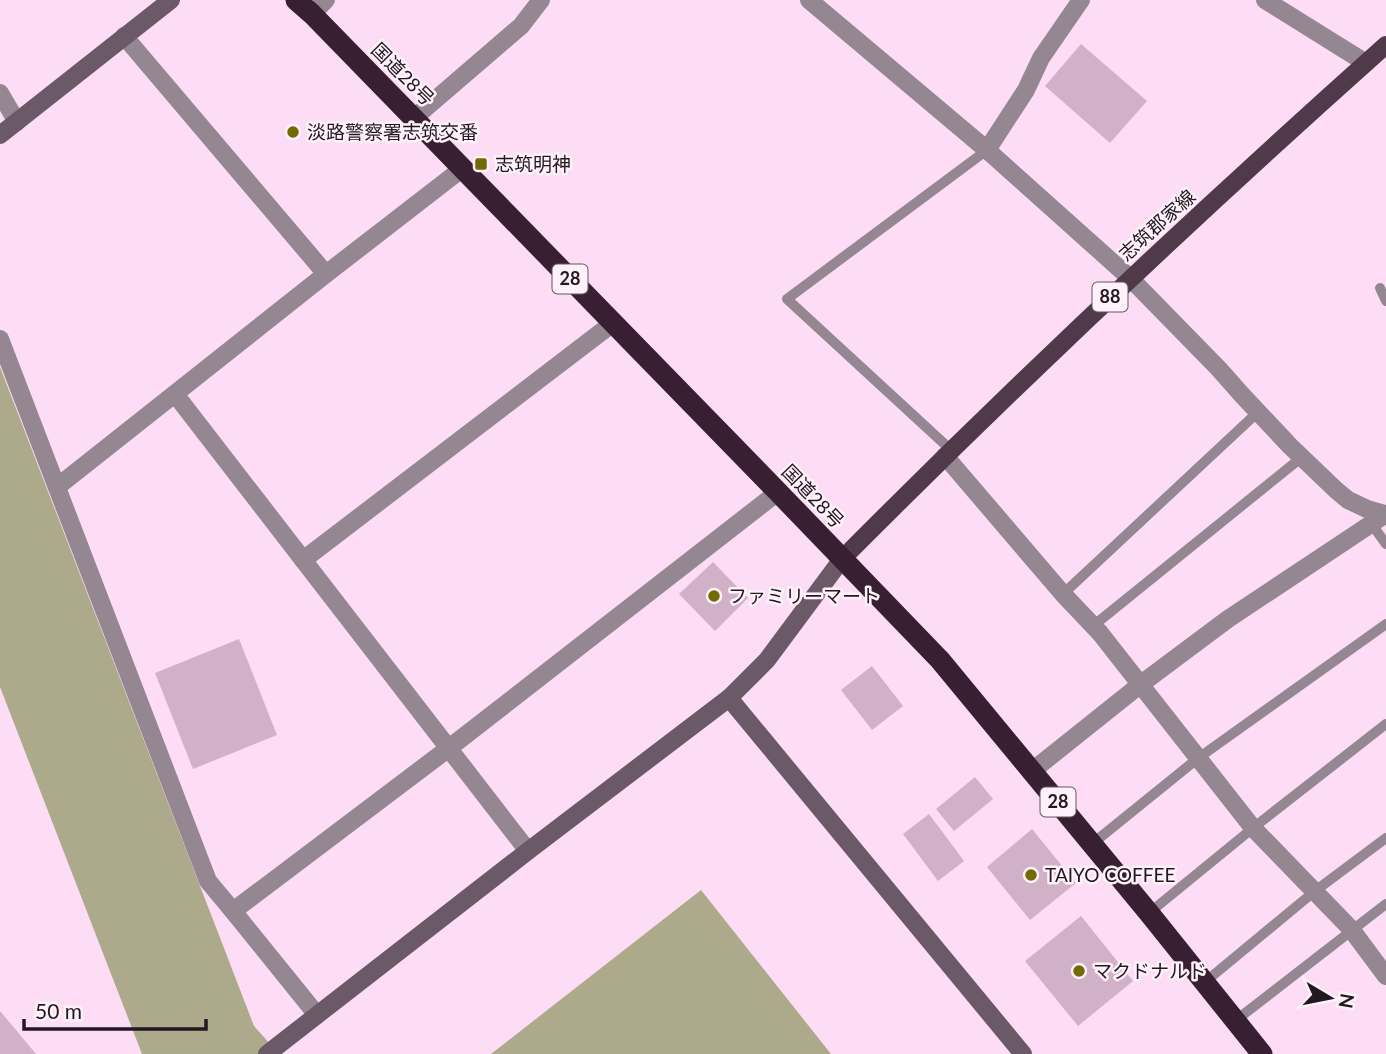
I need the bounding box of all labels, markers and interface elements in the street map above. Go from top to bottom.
street label: 国道28号 [367,38,439,110]
place label: 淡路警察署志筑交番 [307,120,478,143]
marker: 淡路警察署志筑交番 [285,124,301,140]
place label: 志筑明神 [495,152,571,175]
marker: 志筑明神 [473,156,489,172]
street label: 志筑郡家線 [1114,184,1200,265]
road number: 28 [552,264,588,293]
road number: 88 [1092,282,1128,312]
street label: 国道28号 [778,459,849,532]
place label: ファミリーマート [728,584,880,607]
marker: ファミリーマート [706,588,722,604]
road number: 28 [1040,788,1076,816]
place label: TAIYO COFFEE [1045,863,1175,886]
marker: TAIYO COFFEE [1023,867,1039,883]
place label: マクドナルド [1093,959,1207,982]
marker: マクドナルド [1071,963,1087,979]
north arrow [1295,963,1365,1033]
scale bar [24,988,206,1032]
text: N [1335,992,1360,1010]
text: 50 m [35,998,82,1023]

